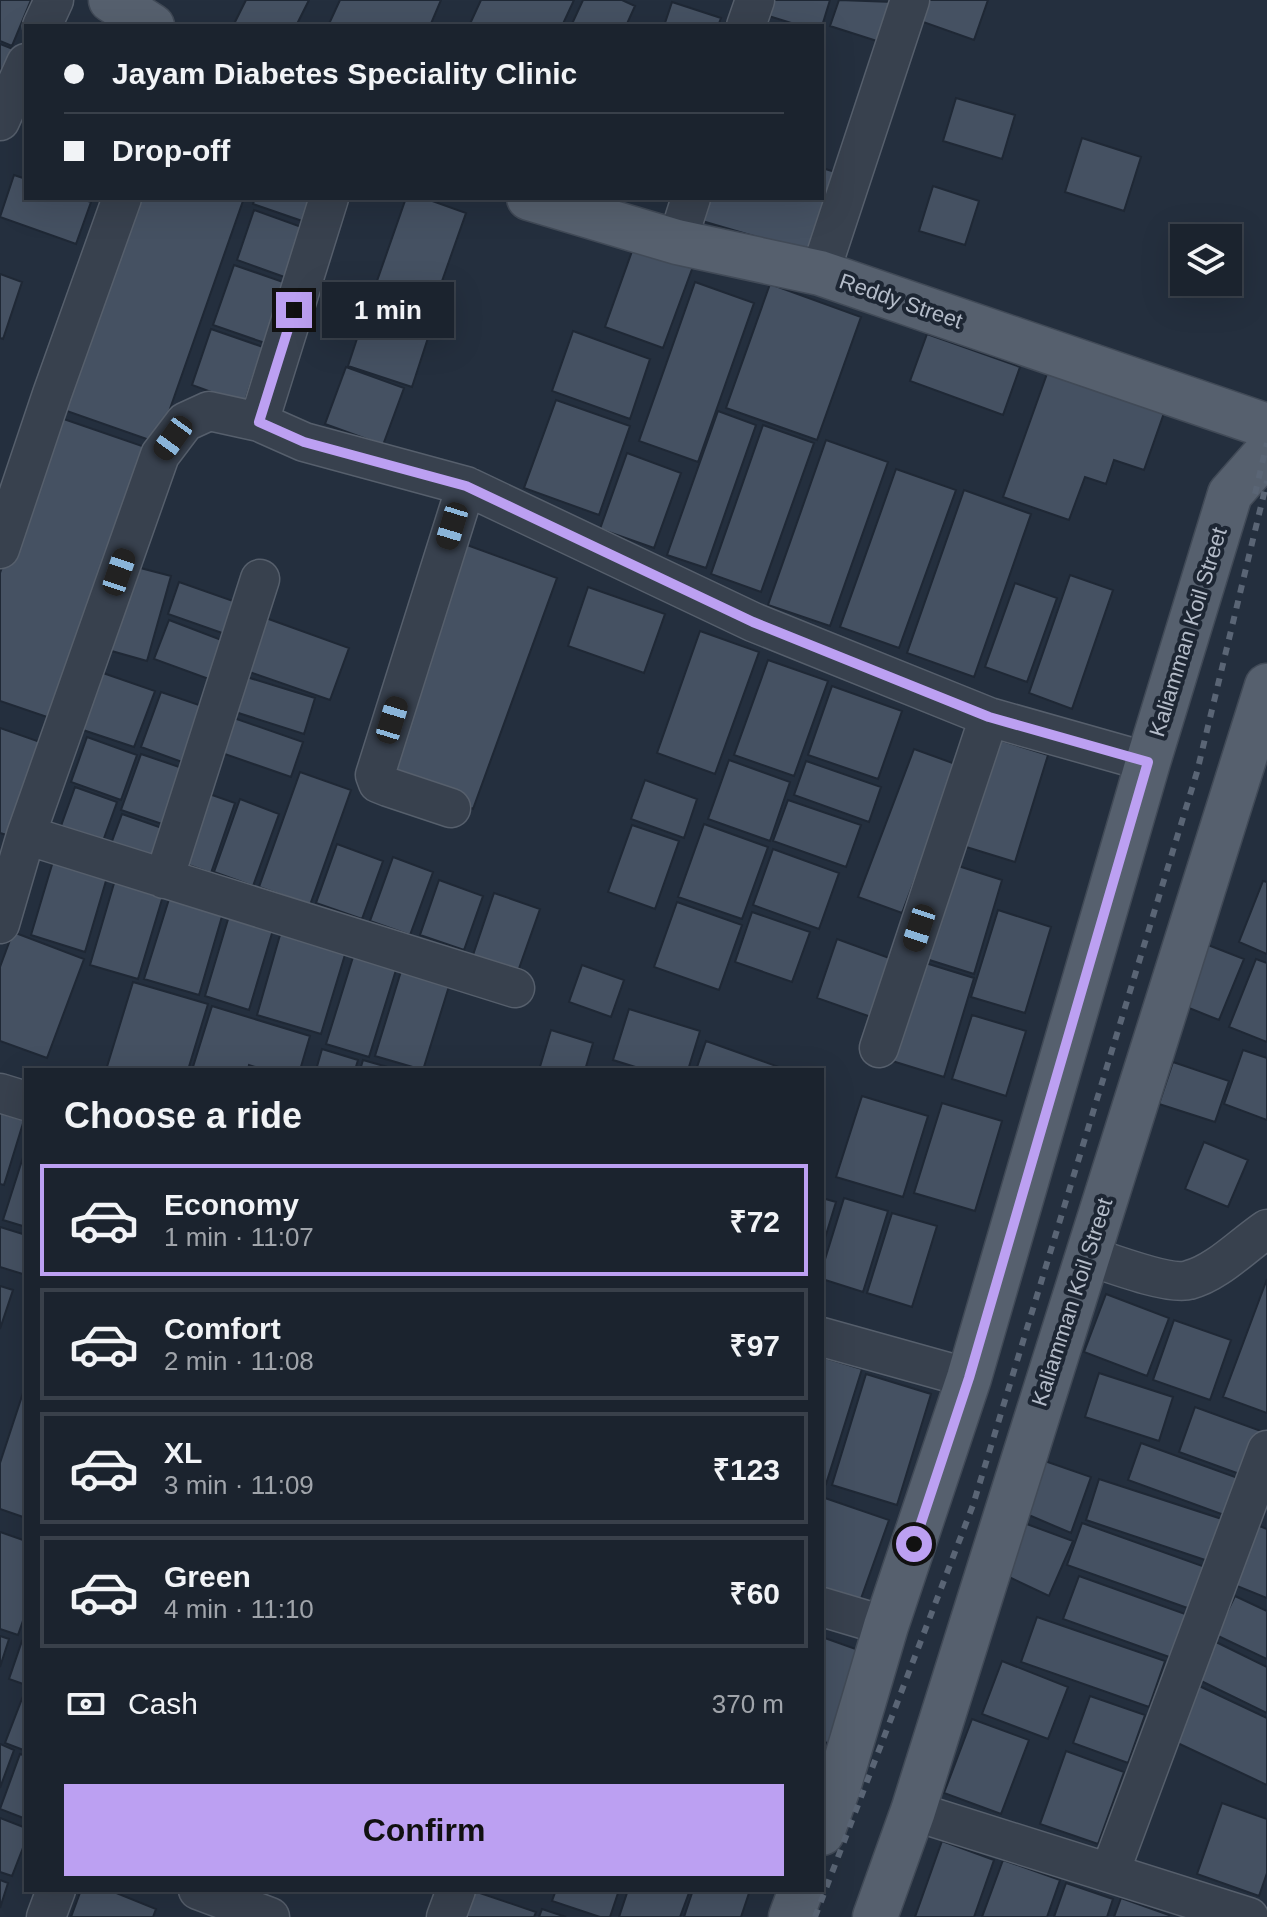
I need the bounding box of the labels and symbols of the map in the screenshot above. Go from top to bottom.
street label: Reddy Street [836,268,966,334]
callout: 1 min [322,282,454,338]
route end [276,292,312,328]
car [149,412,197,464]
car [434,500,470,552]
street label: Kaliamman Koil Street [1144,524,1232,740]
car [100,545,138,599]
car [374,694,410,746]
car [900,901,938,955]
street label: Kaliamman Koil Street [1026,1195,1118,1409]
route start [896,1526,932,1562]

